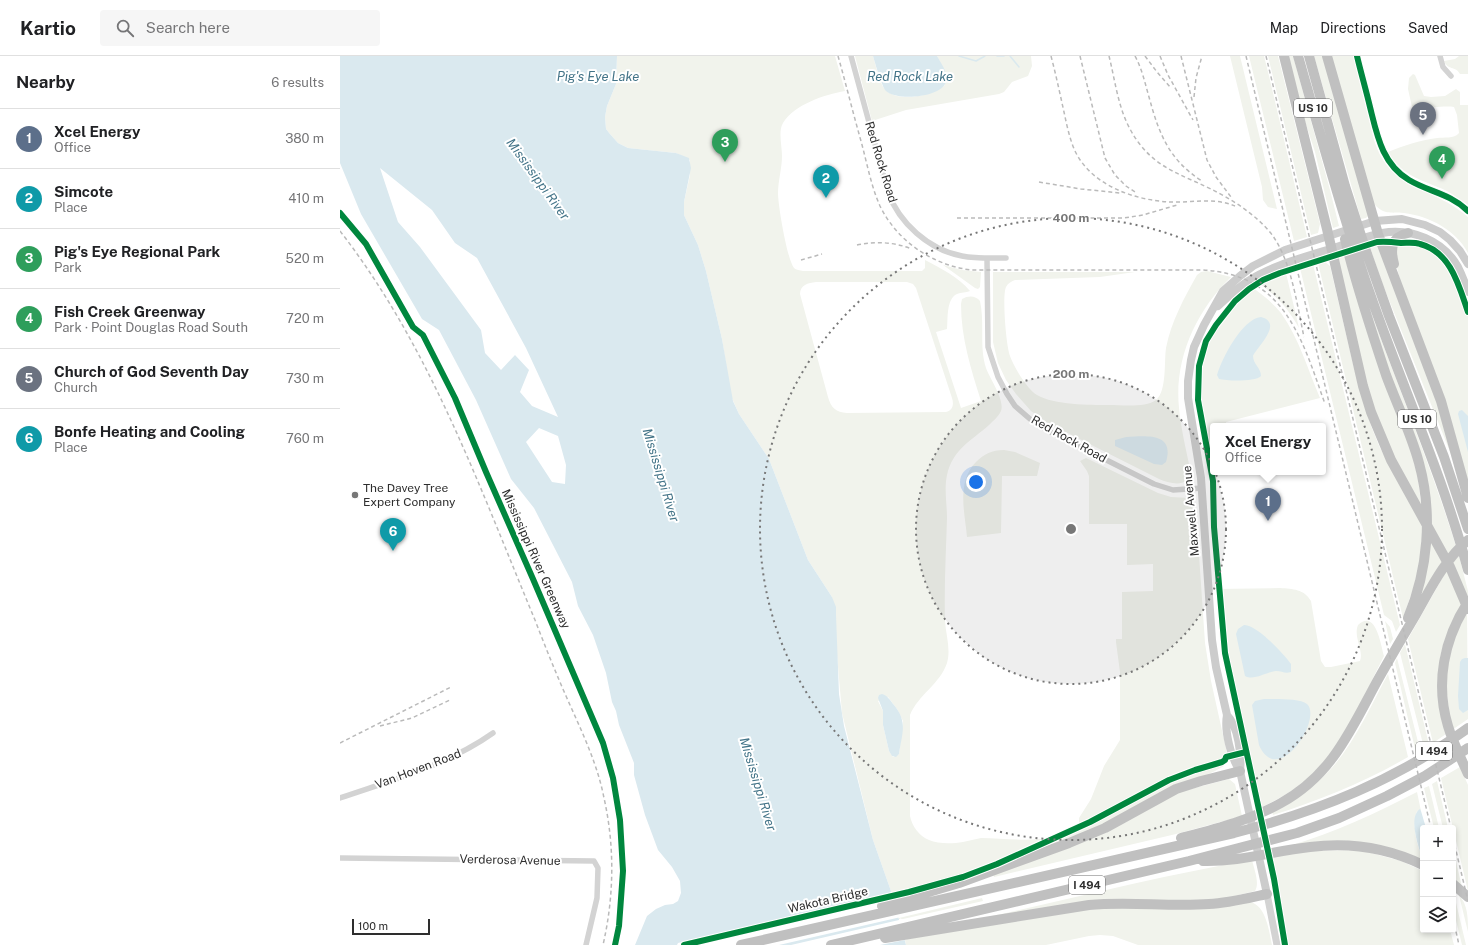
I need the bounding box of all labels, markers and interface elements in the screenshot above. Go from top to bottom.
search box [100,10,380,46]
text: Kartio [20,17,76,39]
icon: search [114,17,136,39]
text: Search here [146,19,230,36]
text: Map [1270,20,1298,36]
text: Directions [1320,20,1386,36]
text: Saved [1408,20,1448,36]
water label: Pig's Eye Lake [557,69,639,84]
water label: Red Rock Lake [867,69,953,84]
text: Nearby [16,72,75,92]
text: 6 results [271,75,324,90]
road number: US 10 [1294,99,1332,117]
pin: 5 [1410,102,1436,135]
street label: Red Rock Road [862,120,900,204]
text: Xcel Energy [54,123,141,140]
pin: 3 [712,129,738,162]
text: 1 [26,131,32,146]
text: 380 m [285,131,324,146]
water label: Mississippi River [503,135,573,223]
text: Office [54,140,91,155]
pin: 4 [1429,146,1455,179]
pin: 2 [813,165,839,198]
text: Simcote [54,183,113,200]
text: 2 [25,191,33,206]
text: 410 m [288,191,324,206]
text: Place [54,200,88,215]
text: 400 m [1053,211,1090,225]
text: Pig's Eye Regional Park [54,243,220,260]
text: 3 [25,251,33,266]
text: 520 m [286,251,324,266]
text: Park [54,260,82,275]
text: Fish Creek Greenway [54,303,205,320]
text: 4 [25,311,33,326]
text: 720 m [286,311,324,326]
text: Park · Point Douglas Road South [54,320,248,335]
text: Church of God Seventh Day [54,363,249,380]
text: 200 m [1053,367,1089,381]
text: 5 [25,371,33,386]
text: 730 m [286,371,324,386]
text: Church [54,380,98,395]
road number: US 10 [1398,410,1436,428]
street label: Red Rock Road [1029,413,1109,465]
text: Bonfe Heating and Cooling [54,423,245,440]
popup [1210,423,1326,475]
water label: Mississippi River [640,426,682,524]
text: 6 [25,431,33,446]
text: 760 m [286,431,324,446]
text: Xcel Energy [1225,433,1311,450]
text: Place [54,440,88,455]
text: Office [1225,450,1262,465]
street label: Maxwell Avenue [1180,465,1202,557]
your location [966,472,986,492]
place label: The Davey Tree Expert Company [363,481,456,509]
street label: Mississippi River Greenway [499,487,573,631]
pin: 1 [1255,488,1281,521]
marker: The Davey Tree Expert Company [350,490,360,500]
pin: 6 [380,518,406,551]
centre of rings [1064,522,1078,536]
water label: Mississippi River [737,735,779,833]
road number: I 494 [1416,742,1452,760]
street label: Van Hoven Road [373,746,463,792]
map controls [1420,825,1456,933]
button: + [1420,825,1456,861]
street label: Verderosa Avenue [459,852,561,868]
button: − [1420,861,1456,897]
road number: I 494 [1069,876,1105,894]
street label: Wakota Bridge [787,884,870,916]
button: layers [1420,897,1456,933]
scale bar [352,917,430,936]
text: 100 m [358,920,388,932]

